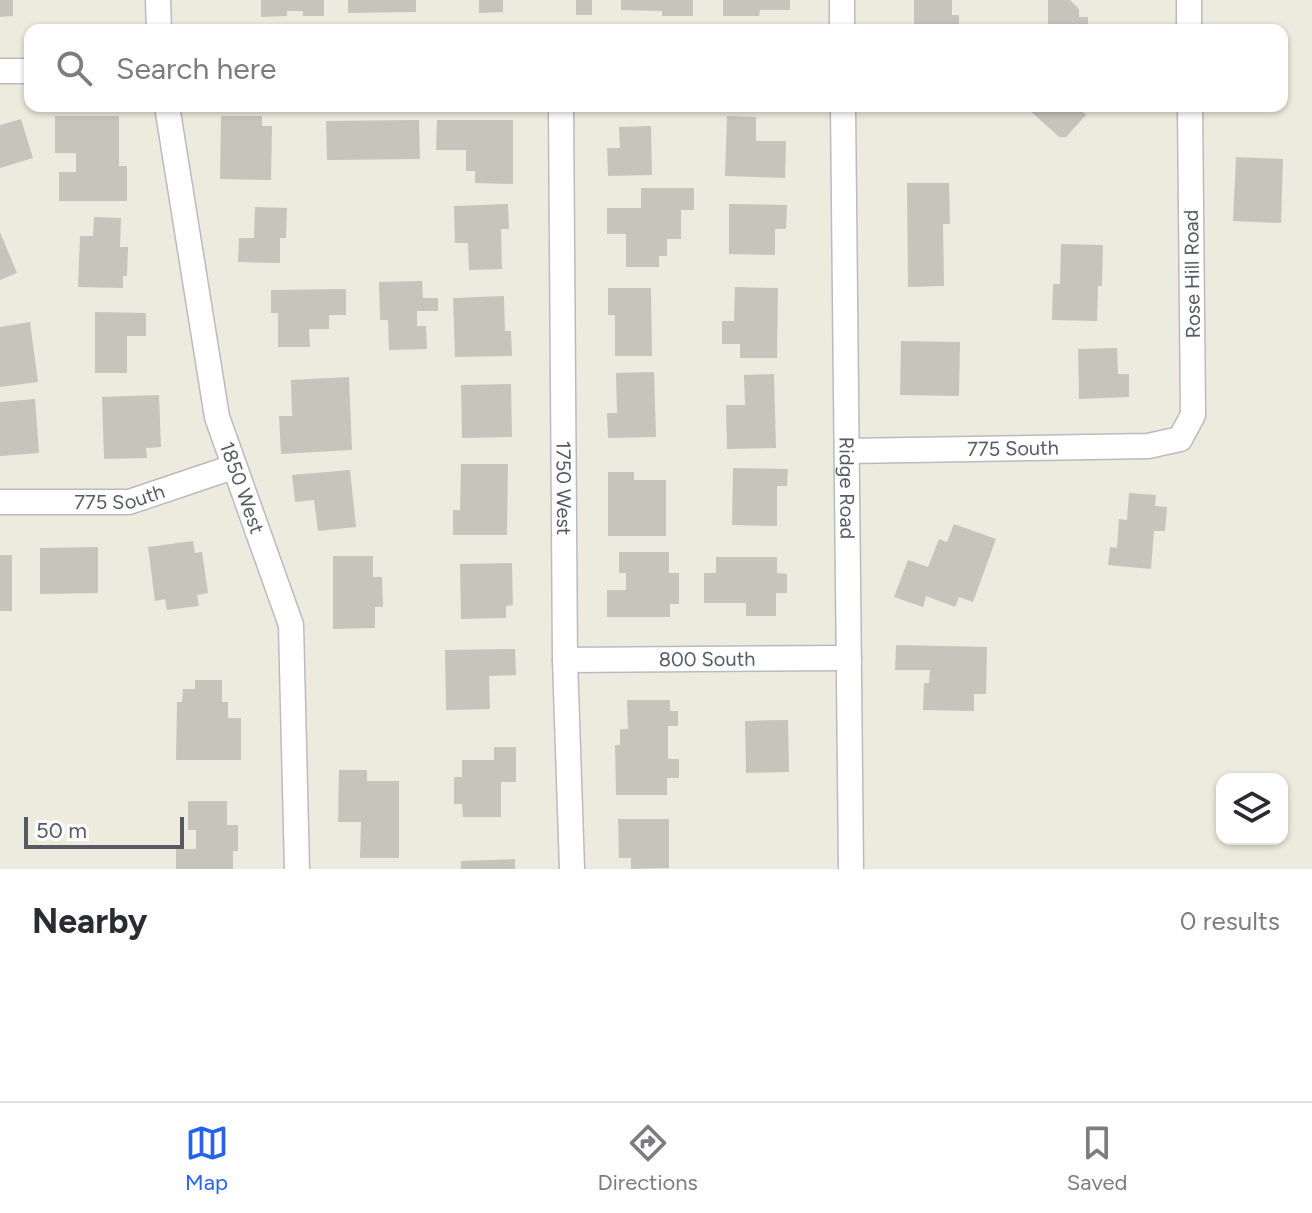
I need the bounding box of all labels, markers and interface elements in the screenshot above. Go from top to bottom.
search box [24,24,1288,112]
icon: search [52,46,96,90]
text: Search here [116,50,276,87]
street label: Rose Hill Road [1179,209,1205,339]
street label: 775 South [967,435,1059,461]
street label: Ridge Road [834,437,860,539]
street label: 1850 West [215,438,270,537]
street label: 1750 West [551,441,576,535]
street label: 775 South [74,479,168,515]
street label: 800 South [659,647,755,671]
map controls [1216,773,1288,845]
button: layers [1216,773,1288,845]
scale bar [24,813,184,849]
text: 50 m [36,817,87,844]
text: Nearby [32,901,147,942]
text: 0 results [1180,905,1280,937]
tab: Map [185,1121,229,1196]
tab: Directions [598,1121,698,1196]
tab: Saved [1067,1121,1127,1196]

